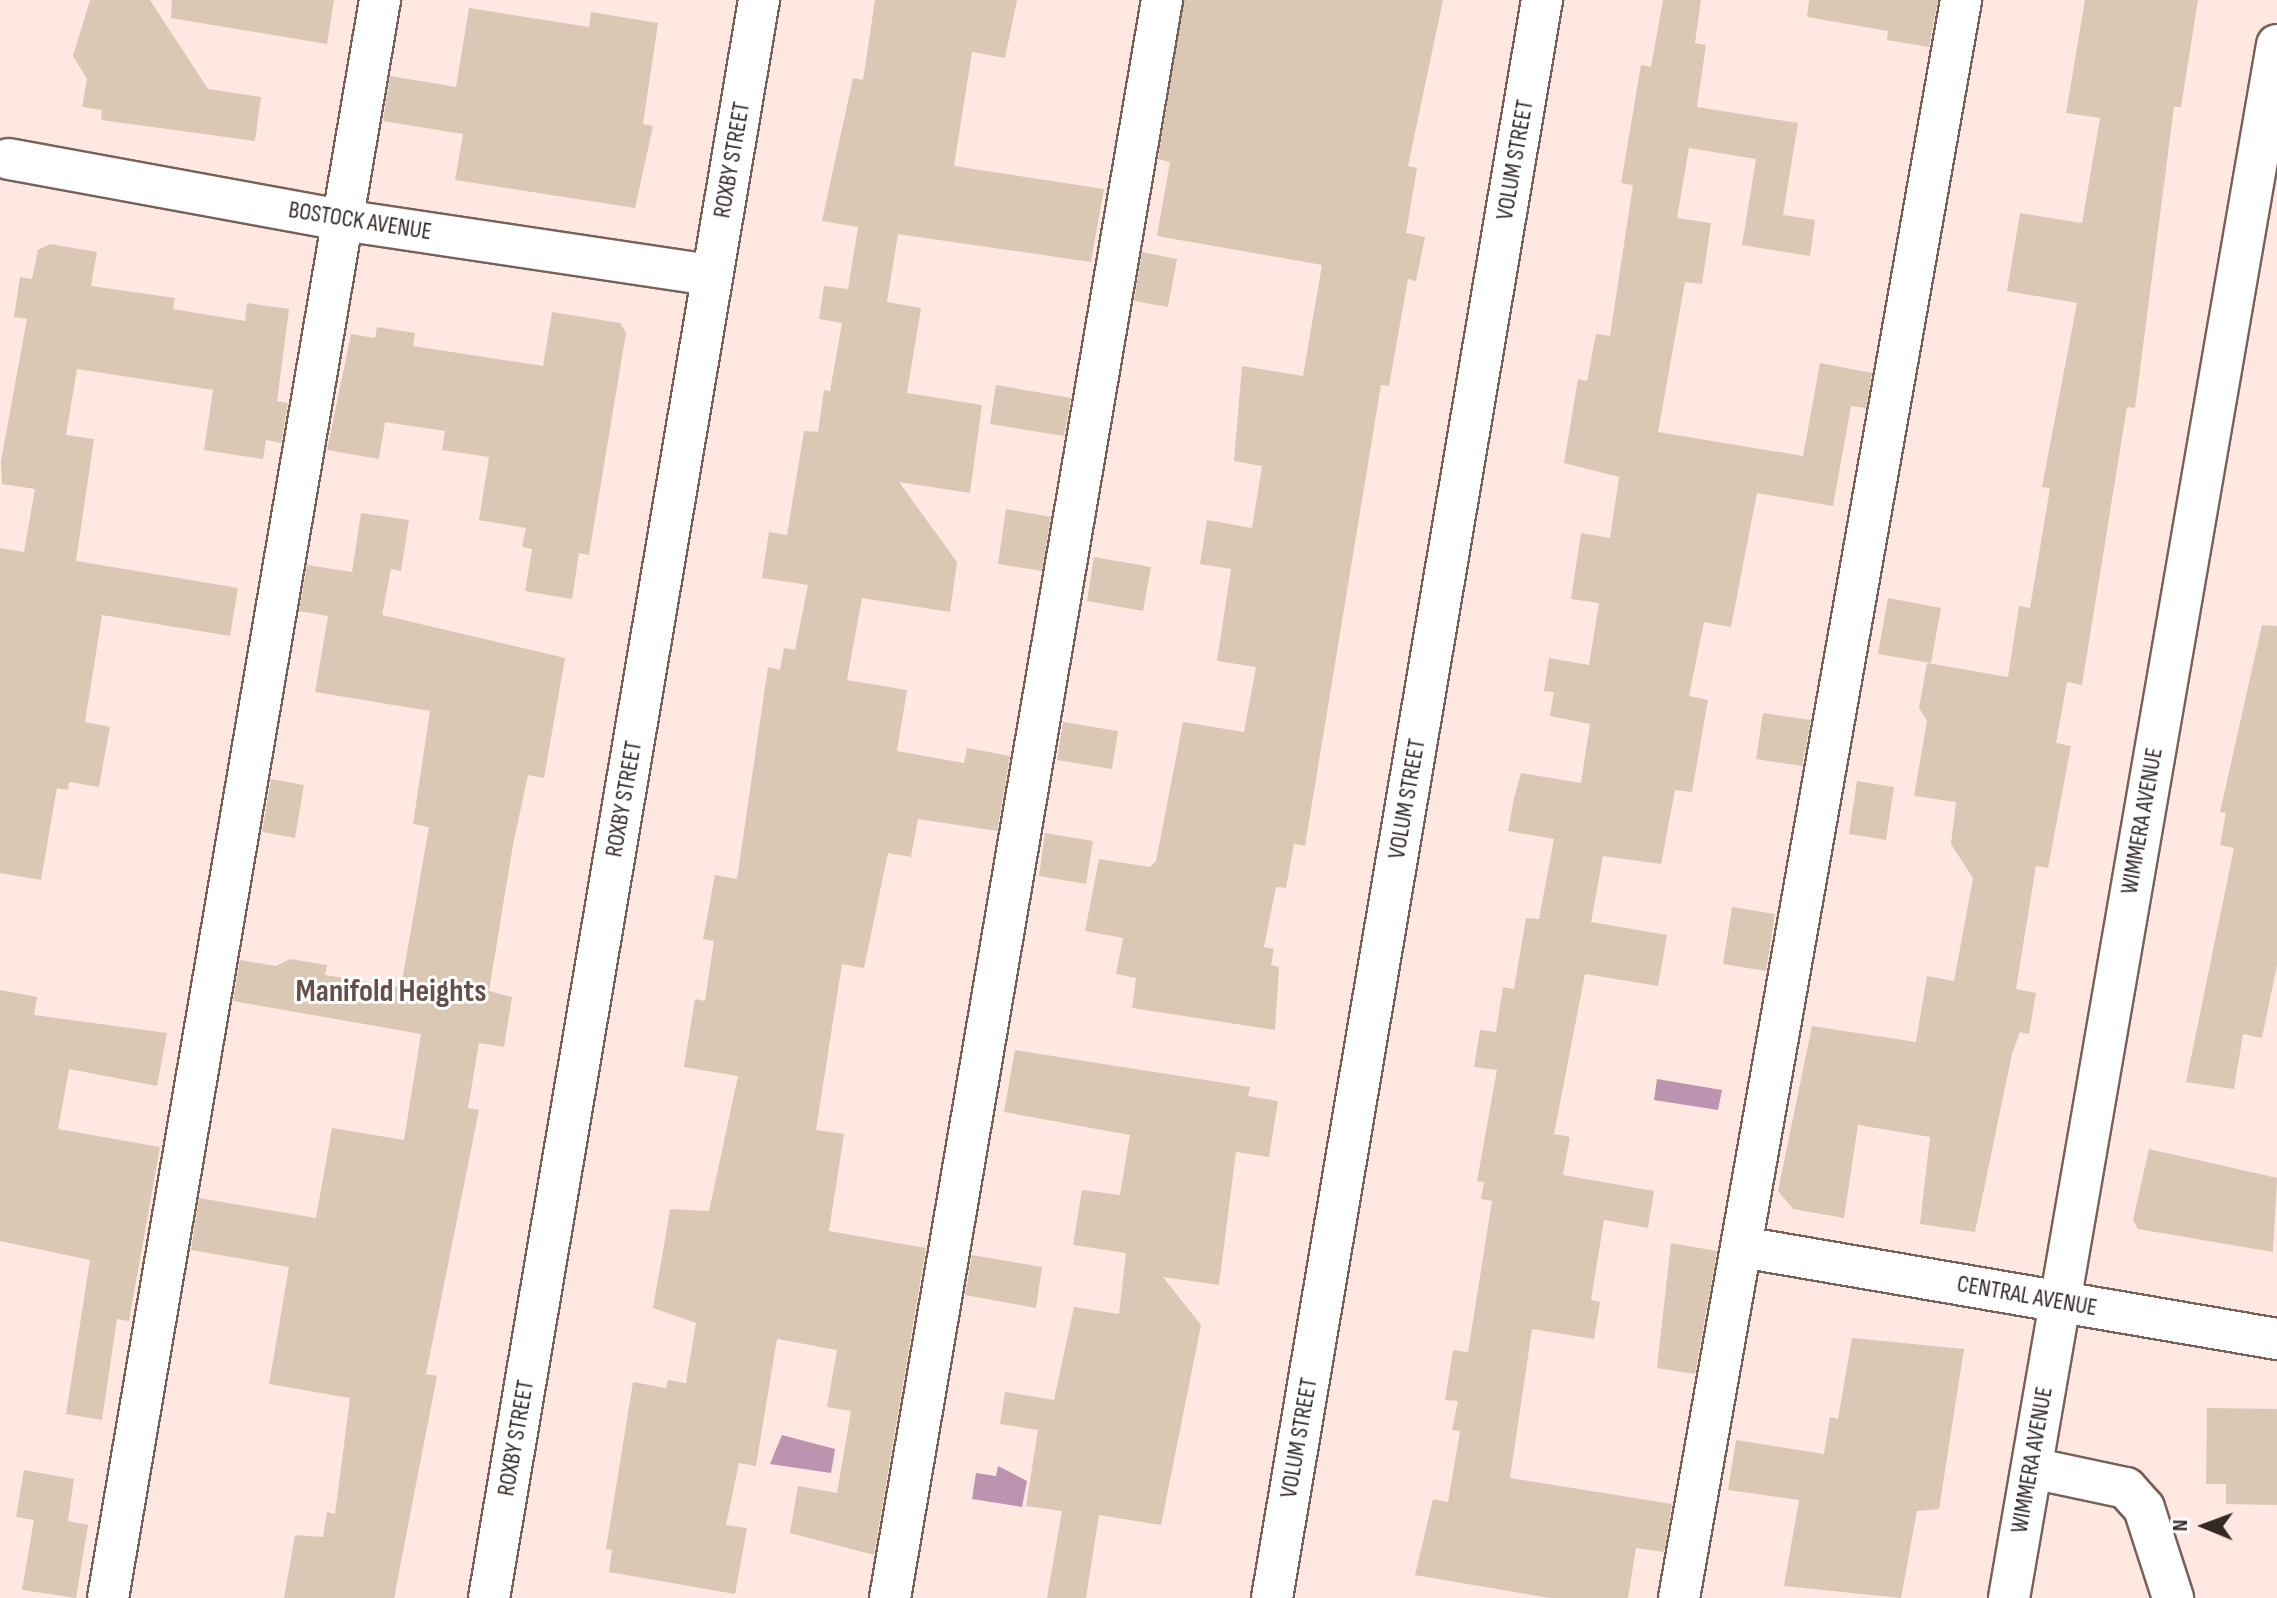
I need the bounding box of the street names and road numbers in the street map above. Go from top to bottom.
street label: VOLUM STREET [1490,98,1540,222]
street label: ROXBY STREET [708,100,756,220]
street label: BOSTOCK AVENUE [286,195,434,247]
street label: VOLUM STREET [1382,737,1432,861]
street label: ROXBY STREET [600,739,648,859]
street label: WIMMERA AVENUE [2115,746,2169,896]
street label: CENTRAL AVENUE [1955,1270,2099,1322]
street label: VOLUM STREET [1274,1376,1324,1500]
street label: ROXBY STREET [492,1378,540,1498]
street label: WIMMERA AVENUE [2005,1385,2059,1535]

